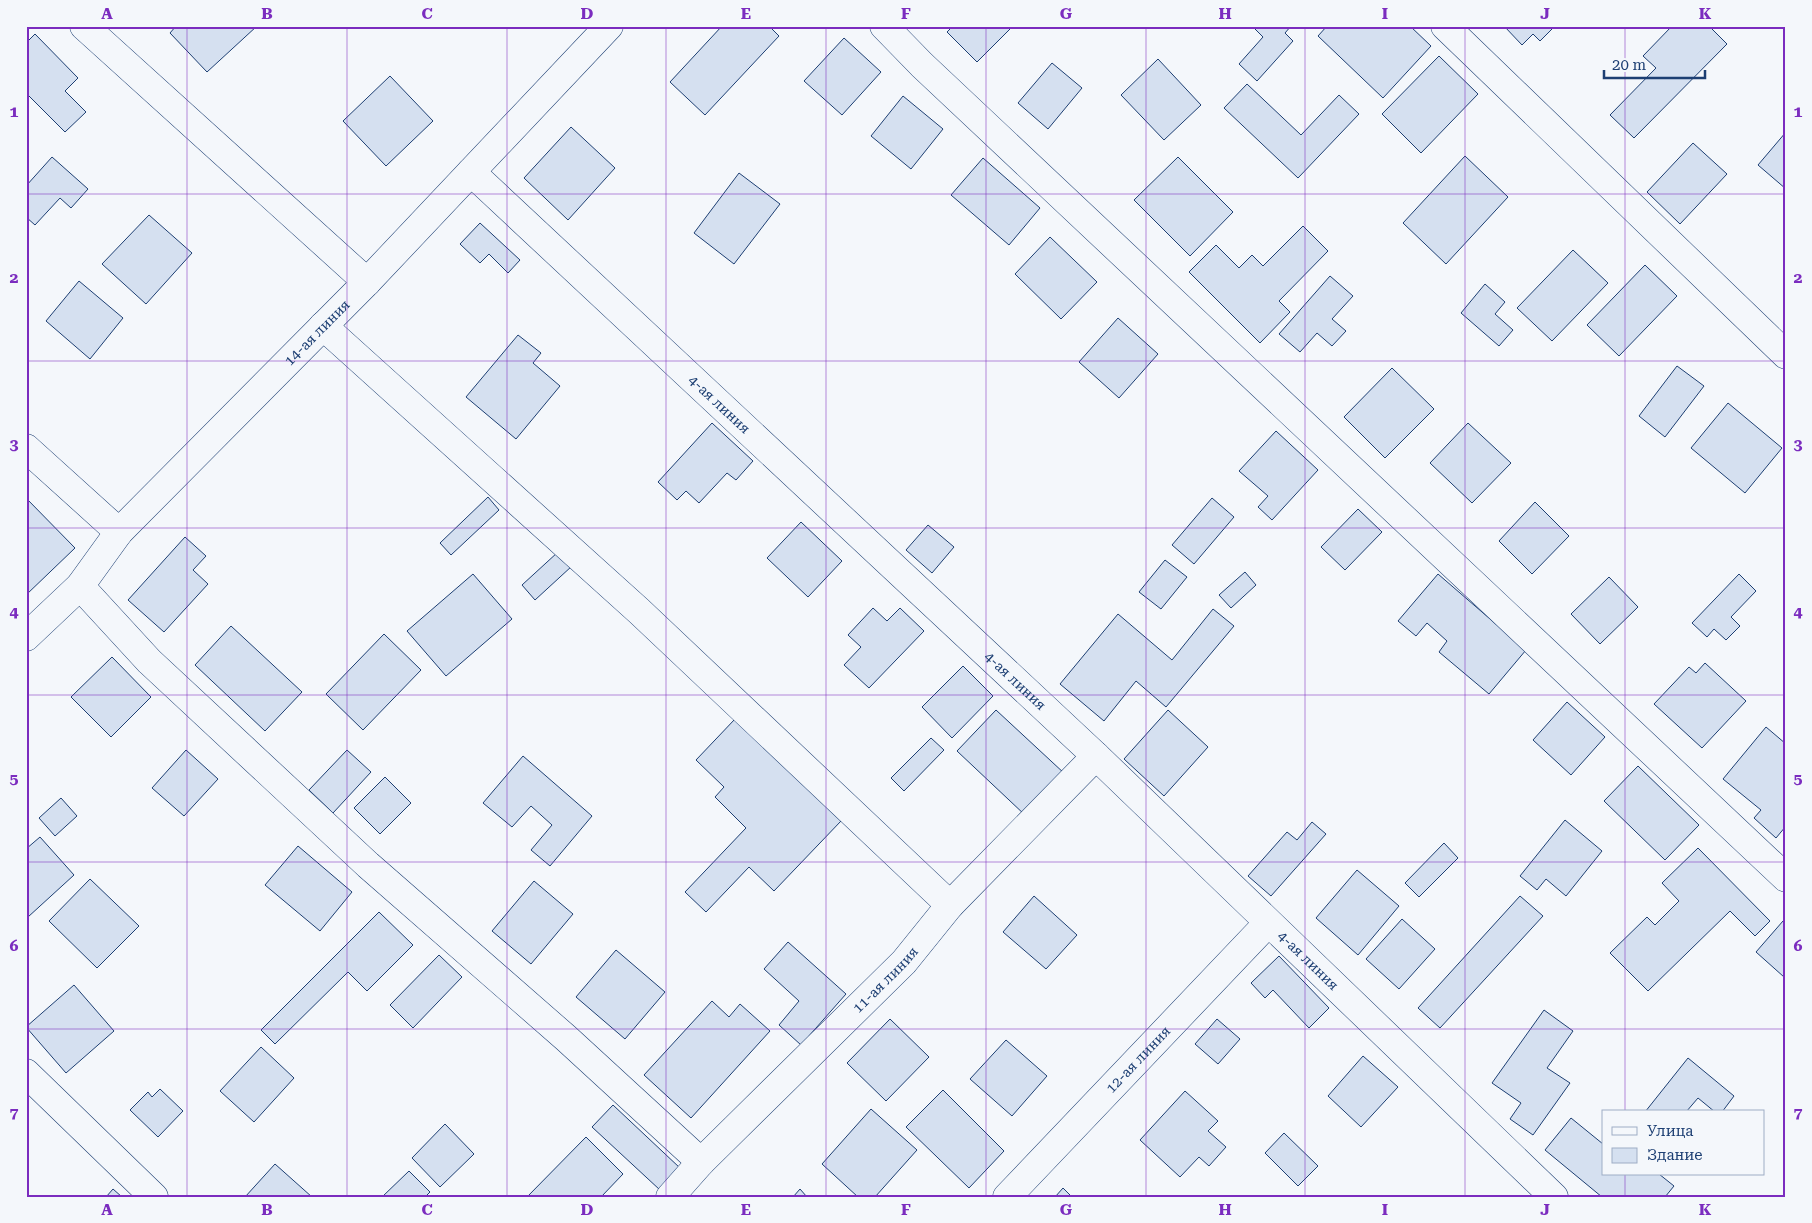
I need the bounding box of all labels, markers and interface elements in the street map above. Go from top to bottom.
text: A [101,4,113,23]
text: B [261,4,273,23]
text: C [421,4,433,23]
text: D [581,4,594,23]
text: E [741,4,751,23]
text: F [901,4,911,23]
text: G [1060,4,1073,23]
text: H [1218,4,1232,23]
text: I [1382,4,1388,23]
text: J [1540,4,1550,23]
text: K [1699,4,1712,23]
scale bar [1604,48,1706,80]
text: 20 m [1612,56,1647,74]
text: 1 [10,102,19,121]
text: 1 [1794,102,1803,121]
text: 2 [10,268,19,287]
text: 2 [1794,268,1803,287]
street label: 14-ая линия [281,296,353,369]
street label: 4-ая линия [685,372,753,437]
text: 3 [10,435,19,454]
text: 3 [1794,435,1803,454]
text: 4 [10,602,19,621]
text: 4 [1794,602,1803,621]
street label: 4-ая линия [981,648,1049,713]
text: 5 [10,769,19,788]
text: 5 [1794,769,1803,788]
street label: 4-ая линия [1275,928,1342,993]
text: 6 [10,936,19,955]
text: 6 [1794,936,1803,955]
street label: 11-ая линия [849,944,921,1016]
street label: 12-ая линия [1103,1023,1173,1096]
text: 7 [10,1103,19,1122]
text: 7 [1794,1103,1803,1122]
legend [1602,1110,1764,1176]
text: Улица [1647,1122,1693,1140]
text: Здание [1647,1146,1703,1164]
text: A [101,1200,113,1219]
text: B [261,1200,273,1219]
text: C [421,1200,433,1219]
text: D [581,1200,594,1219]
text: E [741,1200,751,1219]
text: F [901,1200,911,1219]
text: G [1060,1200,1073,1219]
text: H [1218,1200,1232,1219]
text: I [1382,1200,1388,1219]
text: J [1540,1200,1550,1219]
text: K [1699,1200,1712,1219]

